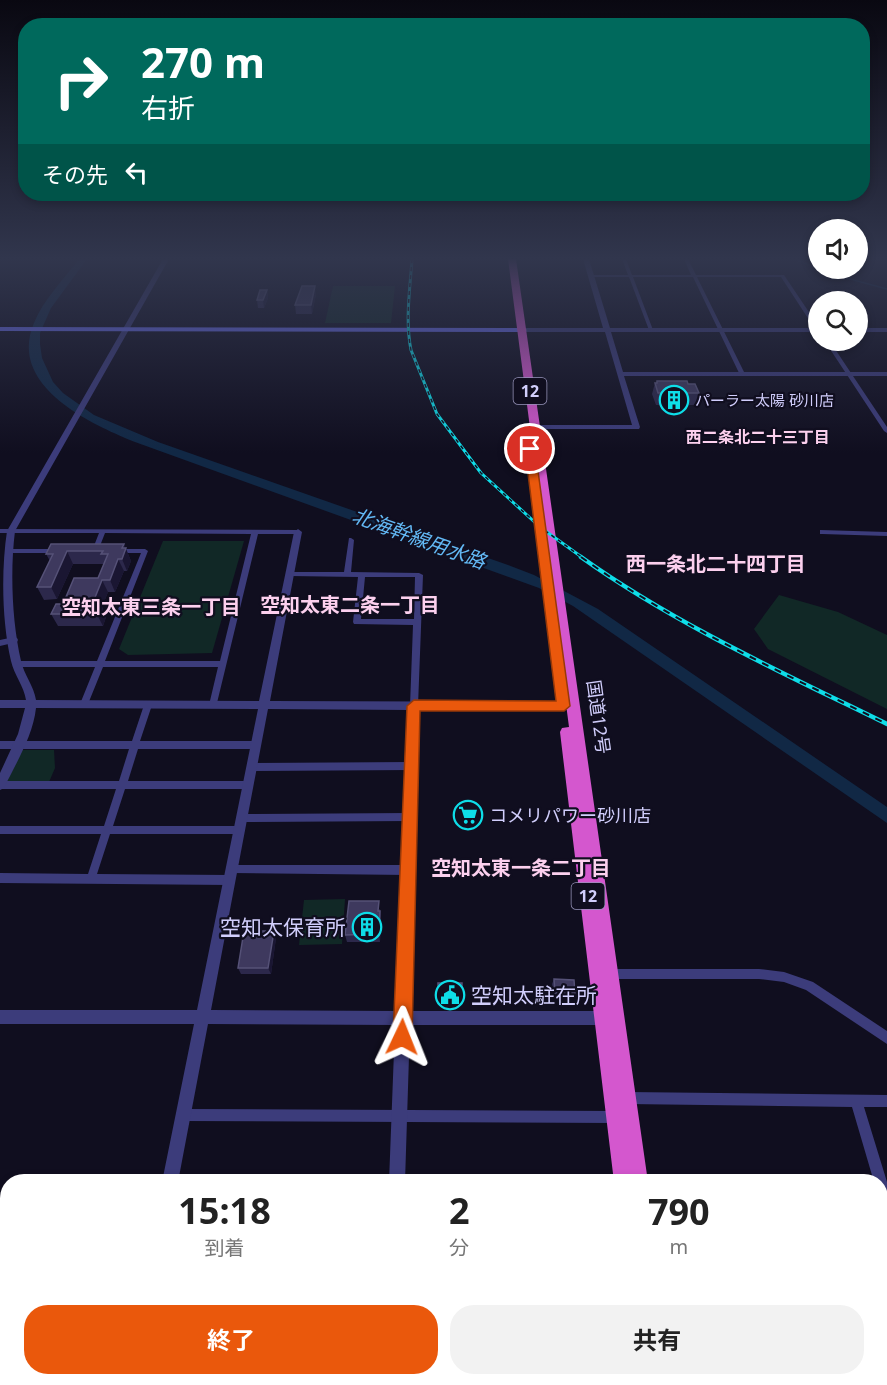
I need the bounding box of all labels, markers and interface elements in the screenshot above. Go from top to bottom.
text: 270 m [141,33,265,90]
icon: right [42,42,120,120]
text: 右折 [141,89,195,126]
icon: left [120,156,153,189]
text: その先 [42,159,108,189]
map controls [808,219,868,351]
button: sound [808,219,868,279]
button: search [808,291,868,351]
road number: 12 [514,378,546,404]
building icon: パーラー太陽 砂川店 [658,384,690,416]
place label: パーラー太陽 砂川店 [695,390,834,410]
pin [504,423,555,474]
district label: 西二条北二十三丁目 [686,426,830,448]
icon: arrive [513,432,546,465]
water label: 北海幹線用水路 [349,501,491,575]
district label: 西一条北二十四丁目 [626,550,806,577]
district label: 空知太東二条一丁目 [260,591,440,618]
district label: 空知太東三条一丁目 [61,593,241,620]
street label: 国道12号 [582,678,616,756]
supermarket icon: コメリパワー砂川店 [452,799,484,831]
place label: コメリパワー砂川店 [489,803,651,827]
district label: 空知太東一条二丁目 [431,854,611,881]
road number: 12 [572,883,604,909]
building icon: 空知太保育所 [351,911,383,943]
place label: 空知太保育所 [220,913,346,941]
public building icon: 空知太駐在所 [434,979,466,1011]
place label: 空知太駐在所 [471,981,597,1009]
position arrow [370,1005,434,1069]
text: 15:18 [178,1186,271,1235]
text: 2 [449,1186,470,1235]
text: 790 [648,1187,710,1236]
text: m [669,1233,688,1260]
text: 到着 [205,1234,245,1261]
text: 分 [449,1234,469,1261]
button: 終了 [24,1305,438,1374]
button: 共有 [450,1305,864,1374]

